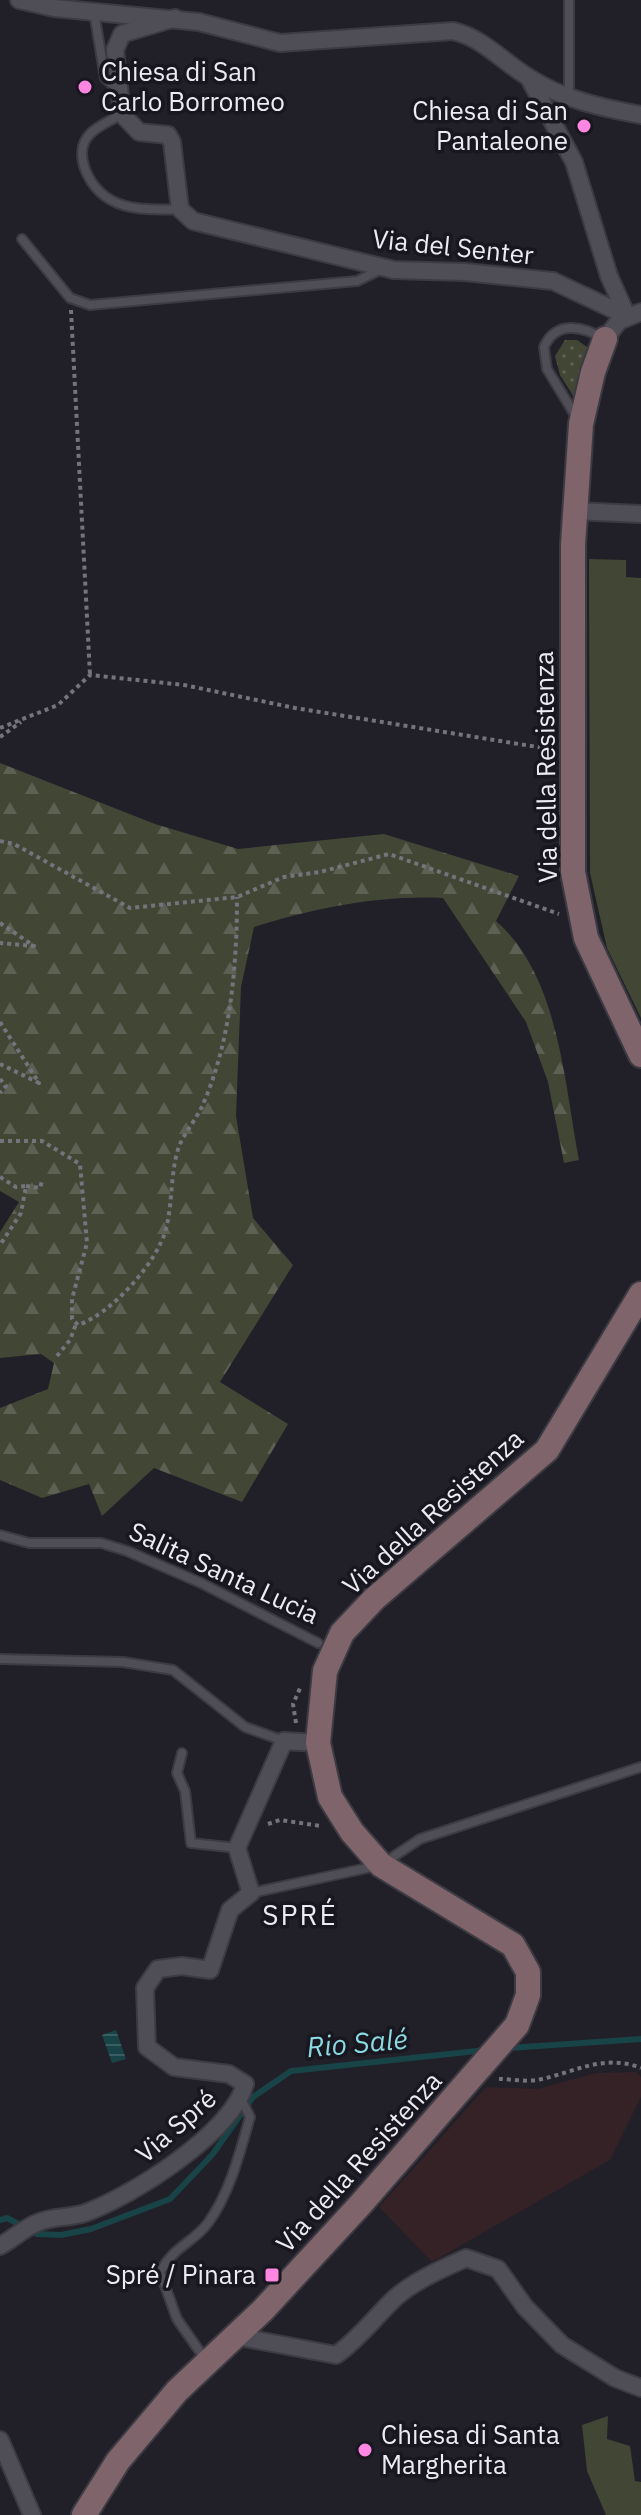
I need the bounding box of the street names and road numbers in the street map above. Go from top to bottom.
street label: Via del Senter [371,221,536,271]
street label: Via della Resistenza [526,651,564,883]
street label: Via della Resistenza [335,1421,530,1601]
street label: Salita Santa Lucia [124,1513,325,1631]
street label: Via della Resistenza [268,2064,449,2259]
street label: Via Spré [128,2081,223,2170]

